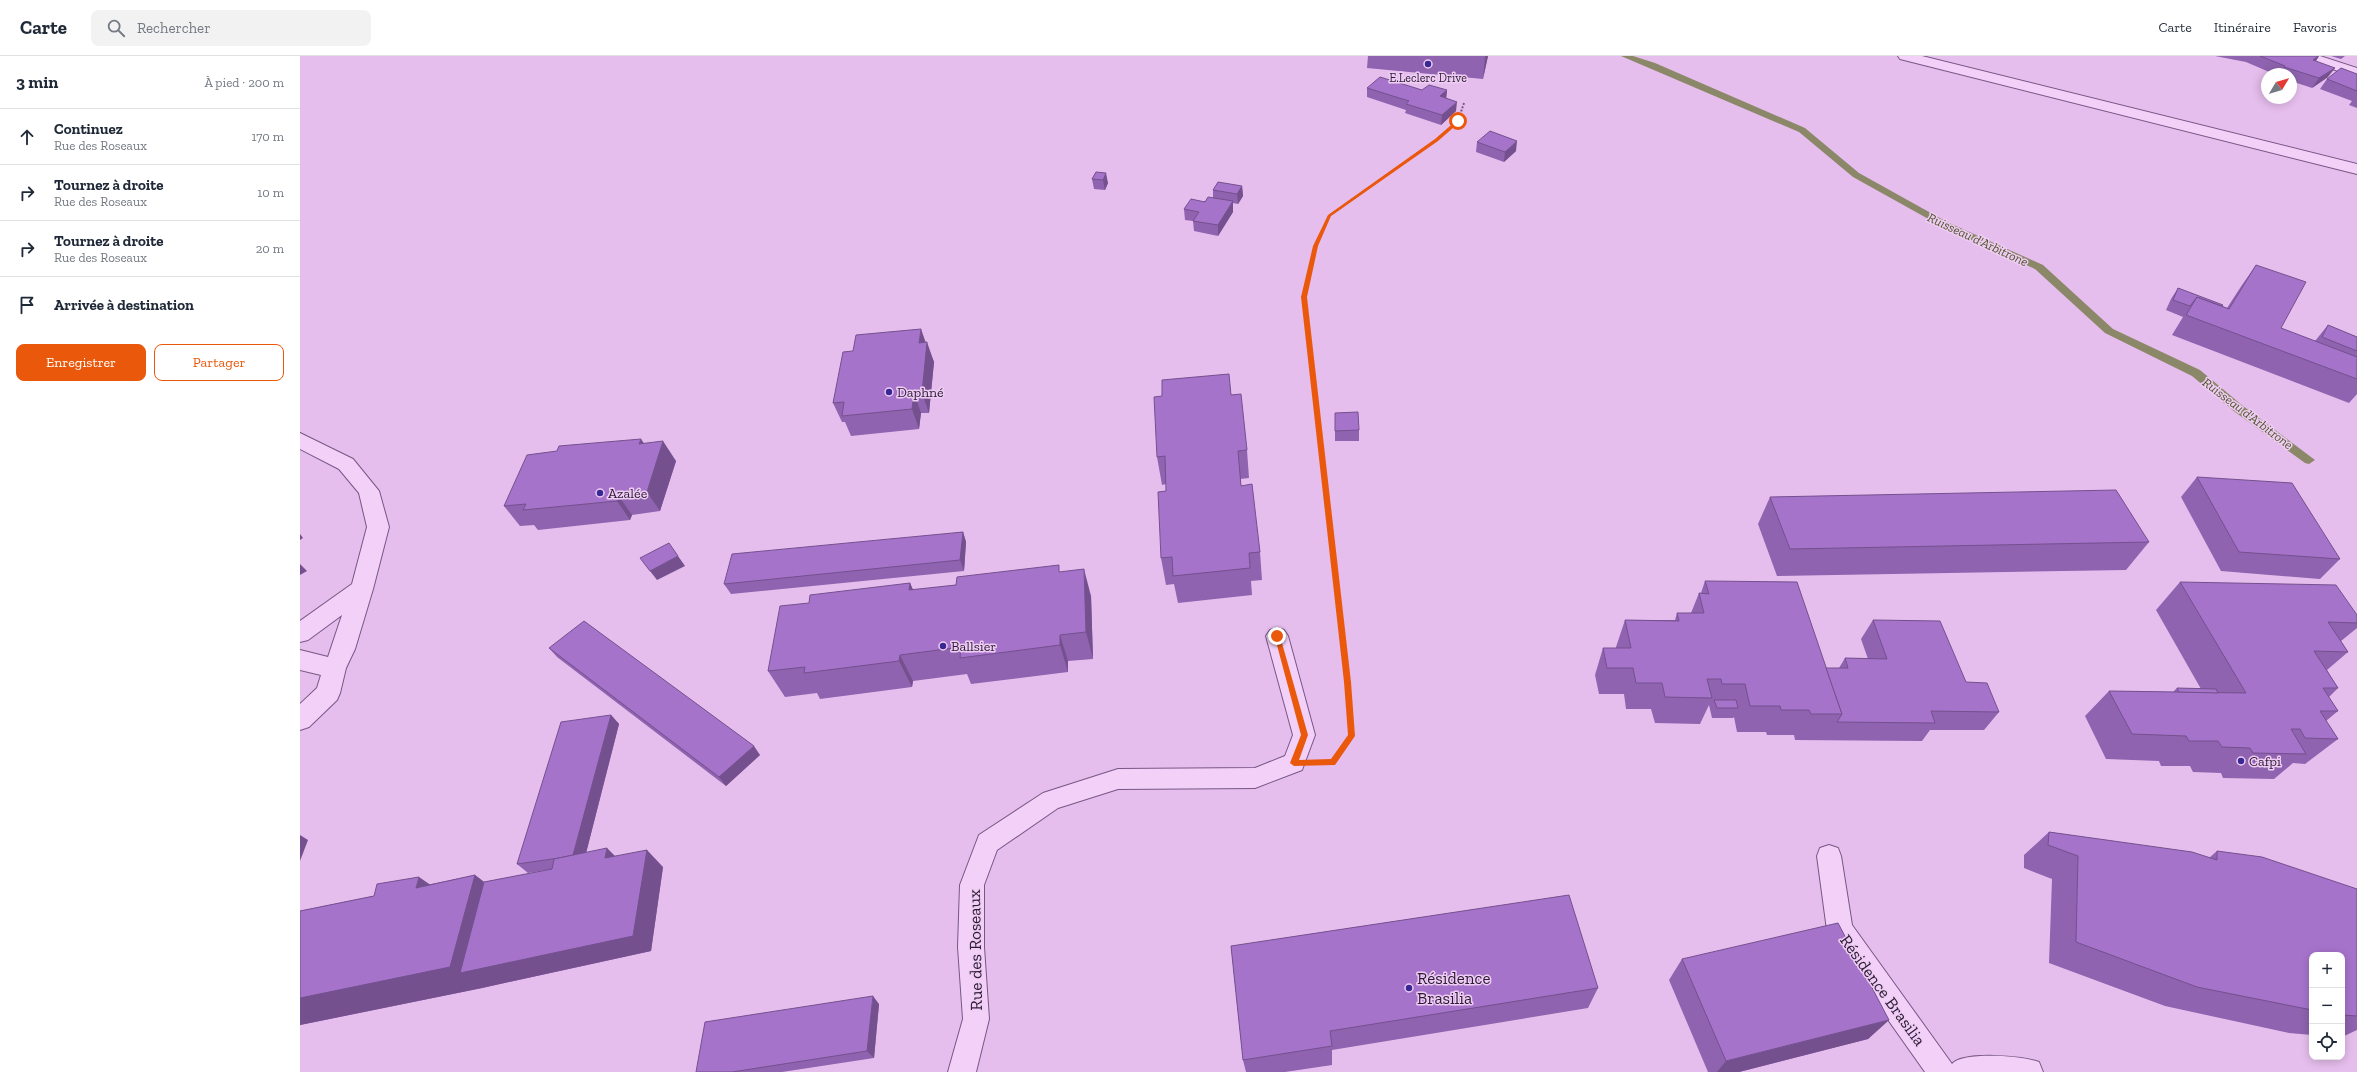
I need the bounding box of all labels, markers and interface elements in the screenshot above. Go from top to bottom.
search box [91,10,371,46]
text: Carte [20,16,67,39]
icon: search [105,17,127,39]
text: Rechercher [137,19,210,37]
text: Carte [2158,19,2192,36]
text: Itinéraire [2214,19,2271,36]
text: Favoris [2293,19,2337,36]
marker: E.Leclerc Drive [1423,59,1433,69]
north arrow [2261,68,2297,104]
place label: E.Leclerc Drive [1389,71,1467,85]
text: 3 min [16,72,58,92]
text: À pied · 200 m [204,75,284,90]
route start [1449,112,1467,130]
text: Continuez [54,120,123,138]
icon: ahead [16,126,38,148]
text: 170 m [251,129,284,144]
text: Rue des Roseaux [54,138,147,153]
text: Tournez à droite [54,176,164,194]
icon: right [16,182,38,204]
text: 10 m [257,185,284,200]
text: Rue des Roseaux [54,194,147,209]
water label: Ruisseau d'Arbitrone [1925,210,2031,269]
text: Tournez à droite [54,232,164,250]
icon: right [16,238,38,260]
text: 20 m [256,241,284,256]
text: Rue des Roseaux [54,250,147,265]
icon: arrive [16,294,38,316]
text: Arrivée à destination [54,296,194,314]
button: Enregistrer [16,344,146,381]
button: Partager [154,344,284,381]
water label: Ruisseau d'Arbitrone [2200,375,2296,452]
place label: Daphné [897,384,944,401]
marker: Daphné [884,387,894,397]
place label: Azalée [608,485,648,502]
marker: Azalée [595,488,605,498]
route end [1268,627,1286,645]
place label: Ballsier [951,638,996,655]
marker: Ballsier [938,641,948,651]
place label: Cafpi [2249,753,2281,770]
marker: Cafpi [2236,756,2246,766]
street label: Rue des Roseaux [964,889,986,1011]
street label: Résidence Brasilia [1836,930,1930,1050]
map controls [2309,952,2345,1060]
button: + [2309,952,2345,988]
place label: Résidence Brasilia [1417,968,1490,1008]
marker: Résidence Brasilia [1404,983,1414,993]
button: − [2309,988,2345,1024]
button: locate [2309,1024,2345,1060]

